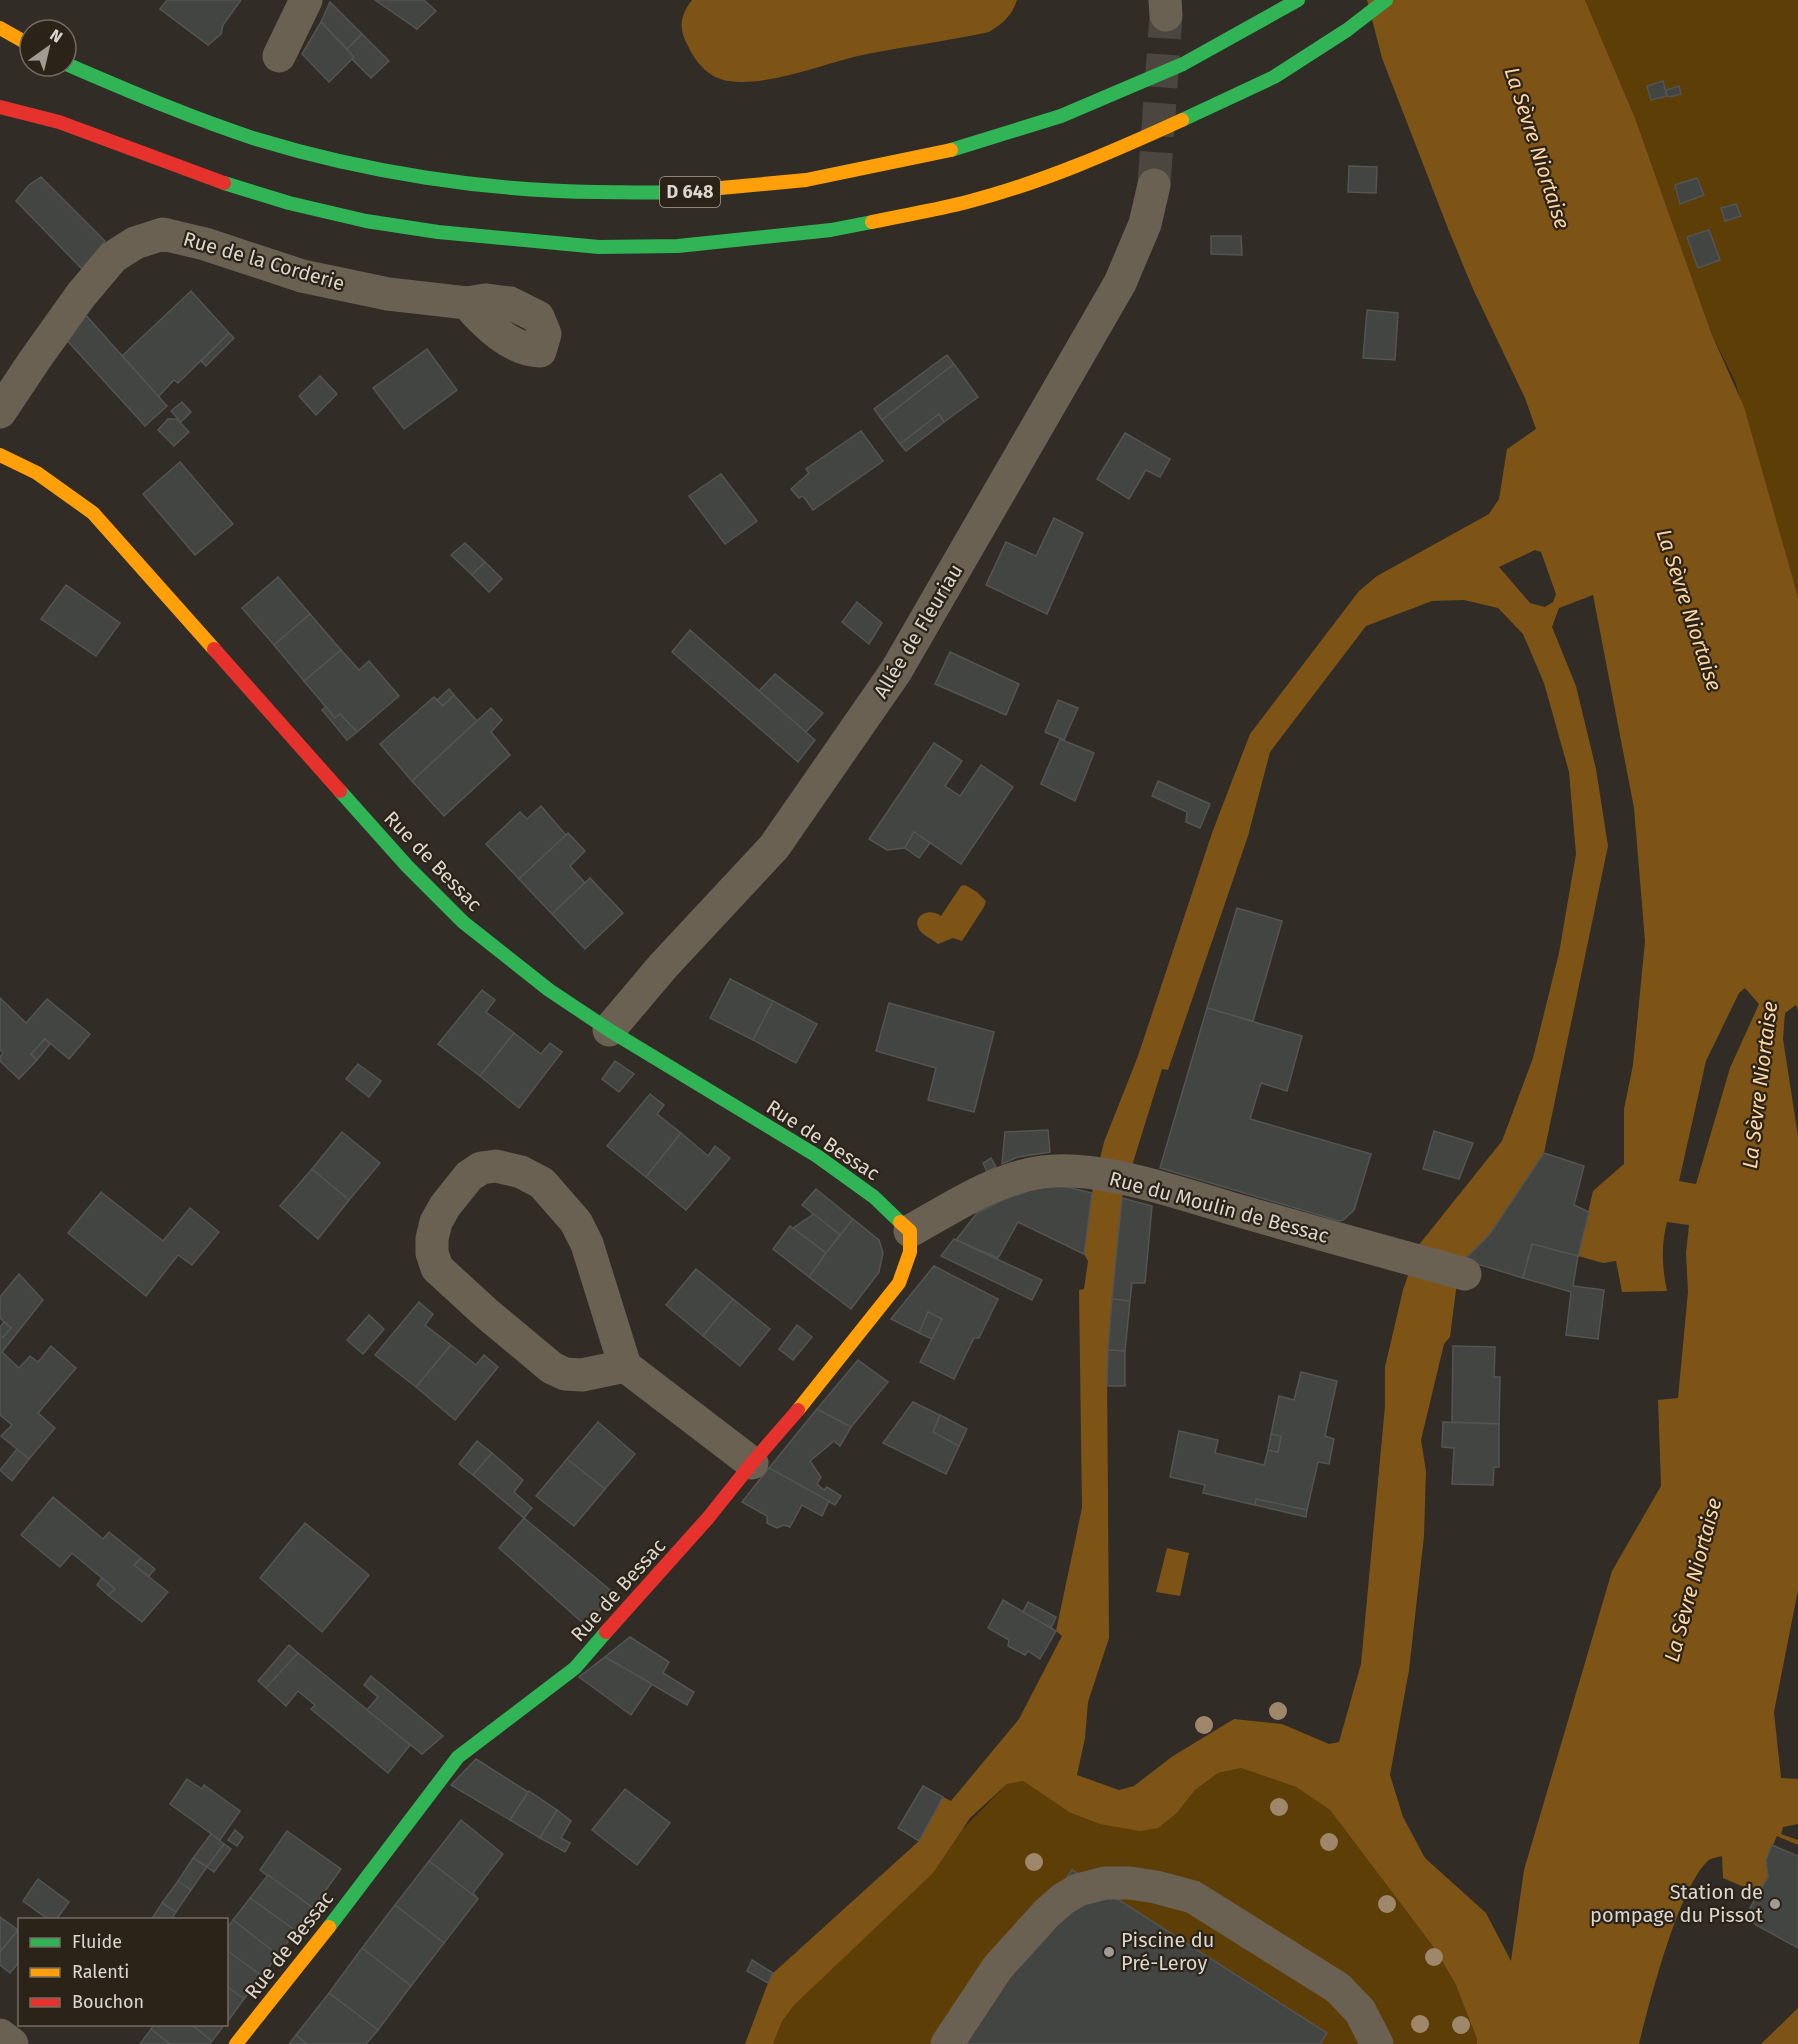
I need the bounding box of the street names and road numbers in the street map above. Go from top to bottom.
road number: D 648 [660,177,720,207]
street label: Rue de la Corderie [181,226,347,296]
street label: Allée de Fleuriau [869,560,967,702]
street label: Rue de Bessac [379,806,487,916]
street label: Rue de Bessac [762,1095,884,1185]
street label: Rue du Moulin de Bessac [1107,1166,1331,1248]
street label: Rue de Bessac [566,1534,670,1646]
street label: Rue de Bessac [240,1886,338,2004]

